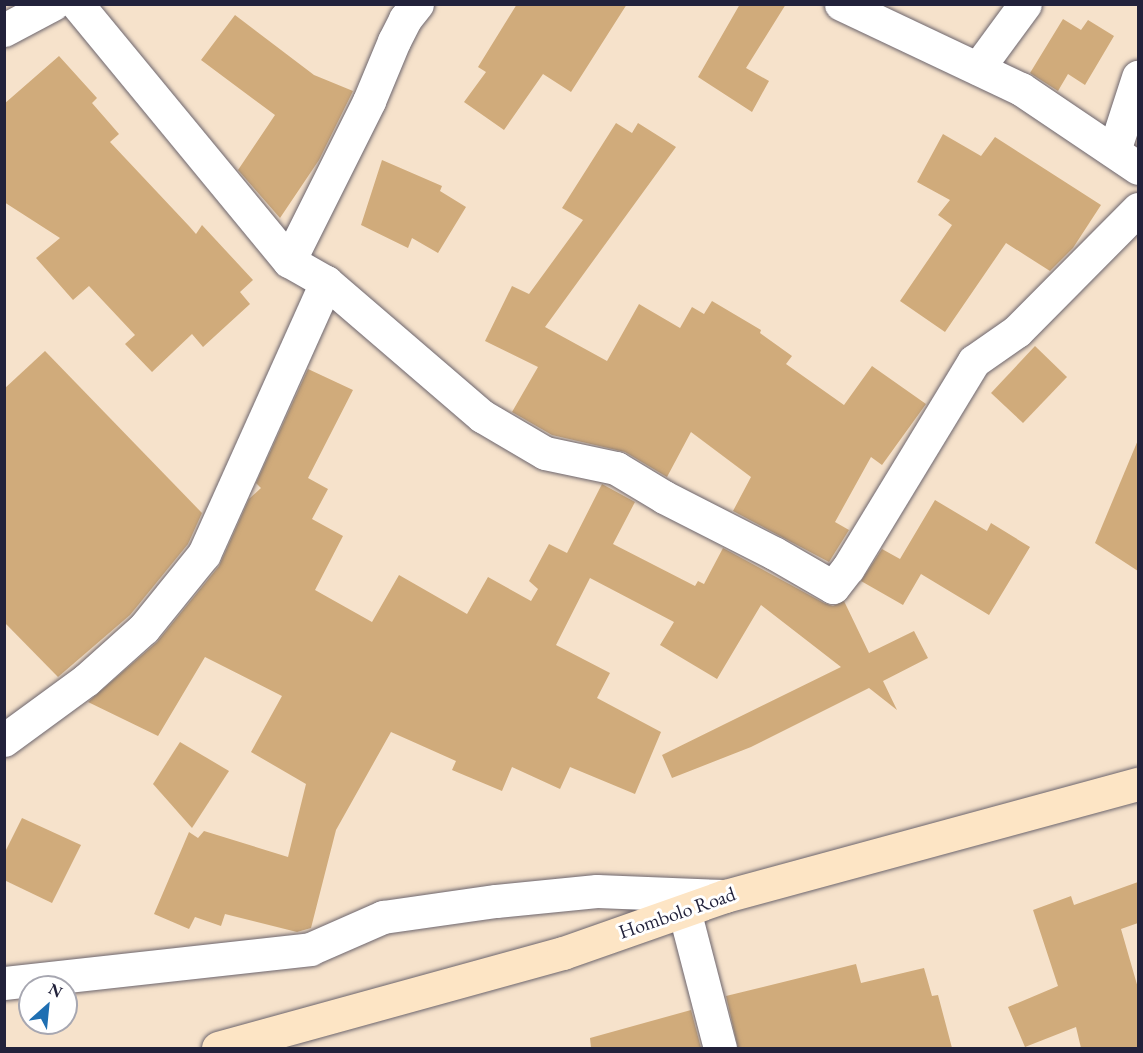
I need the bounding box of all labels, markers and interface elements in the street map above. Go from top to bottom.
street label: Hombolo Road [615,882,739,944]
north arrow [18,975,78,1035]
text: N [45,978,66,1003]

